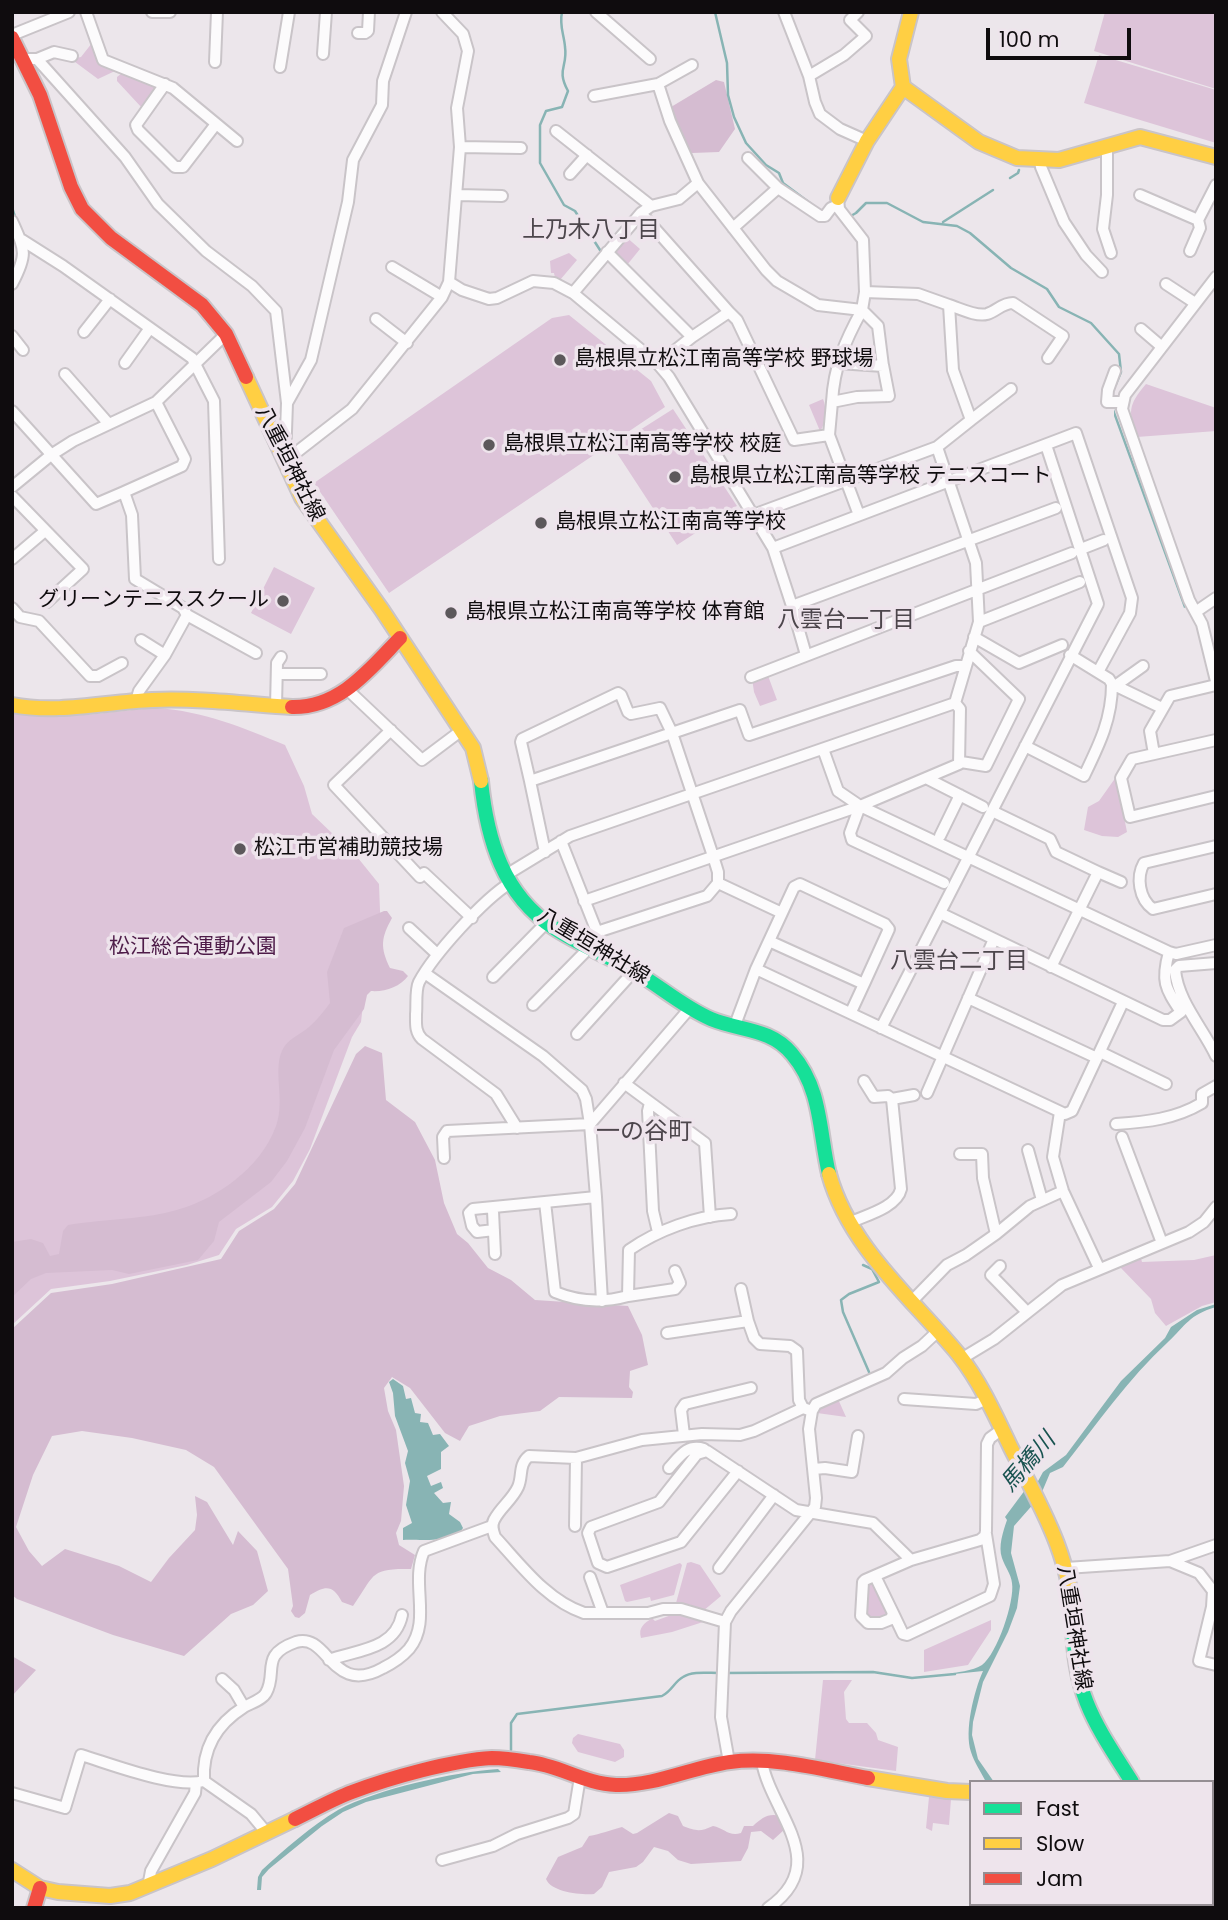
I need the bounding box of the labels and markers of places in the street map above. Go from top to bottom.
place label: 島根県立松江南高等学校 野球場 [574,347,874,373]
marker: 島根県立松江南高等学校 野球場 [552,352,568,368]
place label: 島根県立松江南高等学校 校庭 [503,432,782,458]
marker: 島根県立松江南高等学校 校庭 [481,437,497,453]
place label: 島根県立松江南高等学校 テニスコート [689,464,1052,490]
marker: 島根県立松江南高等学校 テニスコート [667,469,683,485]
place label: 島根県立松江南高等学校 [555,510,786,536]
marker: 島根県立松江南高等学校 [533,515,549,531]
place label: グリーンテニススクール [38,588,269,614]
marker: グリーンテニススクール [275,593,291,609]
place label: 島根県立松江南高等学校 体育館 [465,600,765,626]
marker: 島根県立松江南高等学校 体育館 [443,605,459,621]
place label: 松江市営補助競技場 [254,836,443,862]
marker: 松江市営補助競技場 [232,841,248,857]

